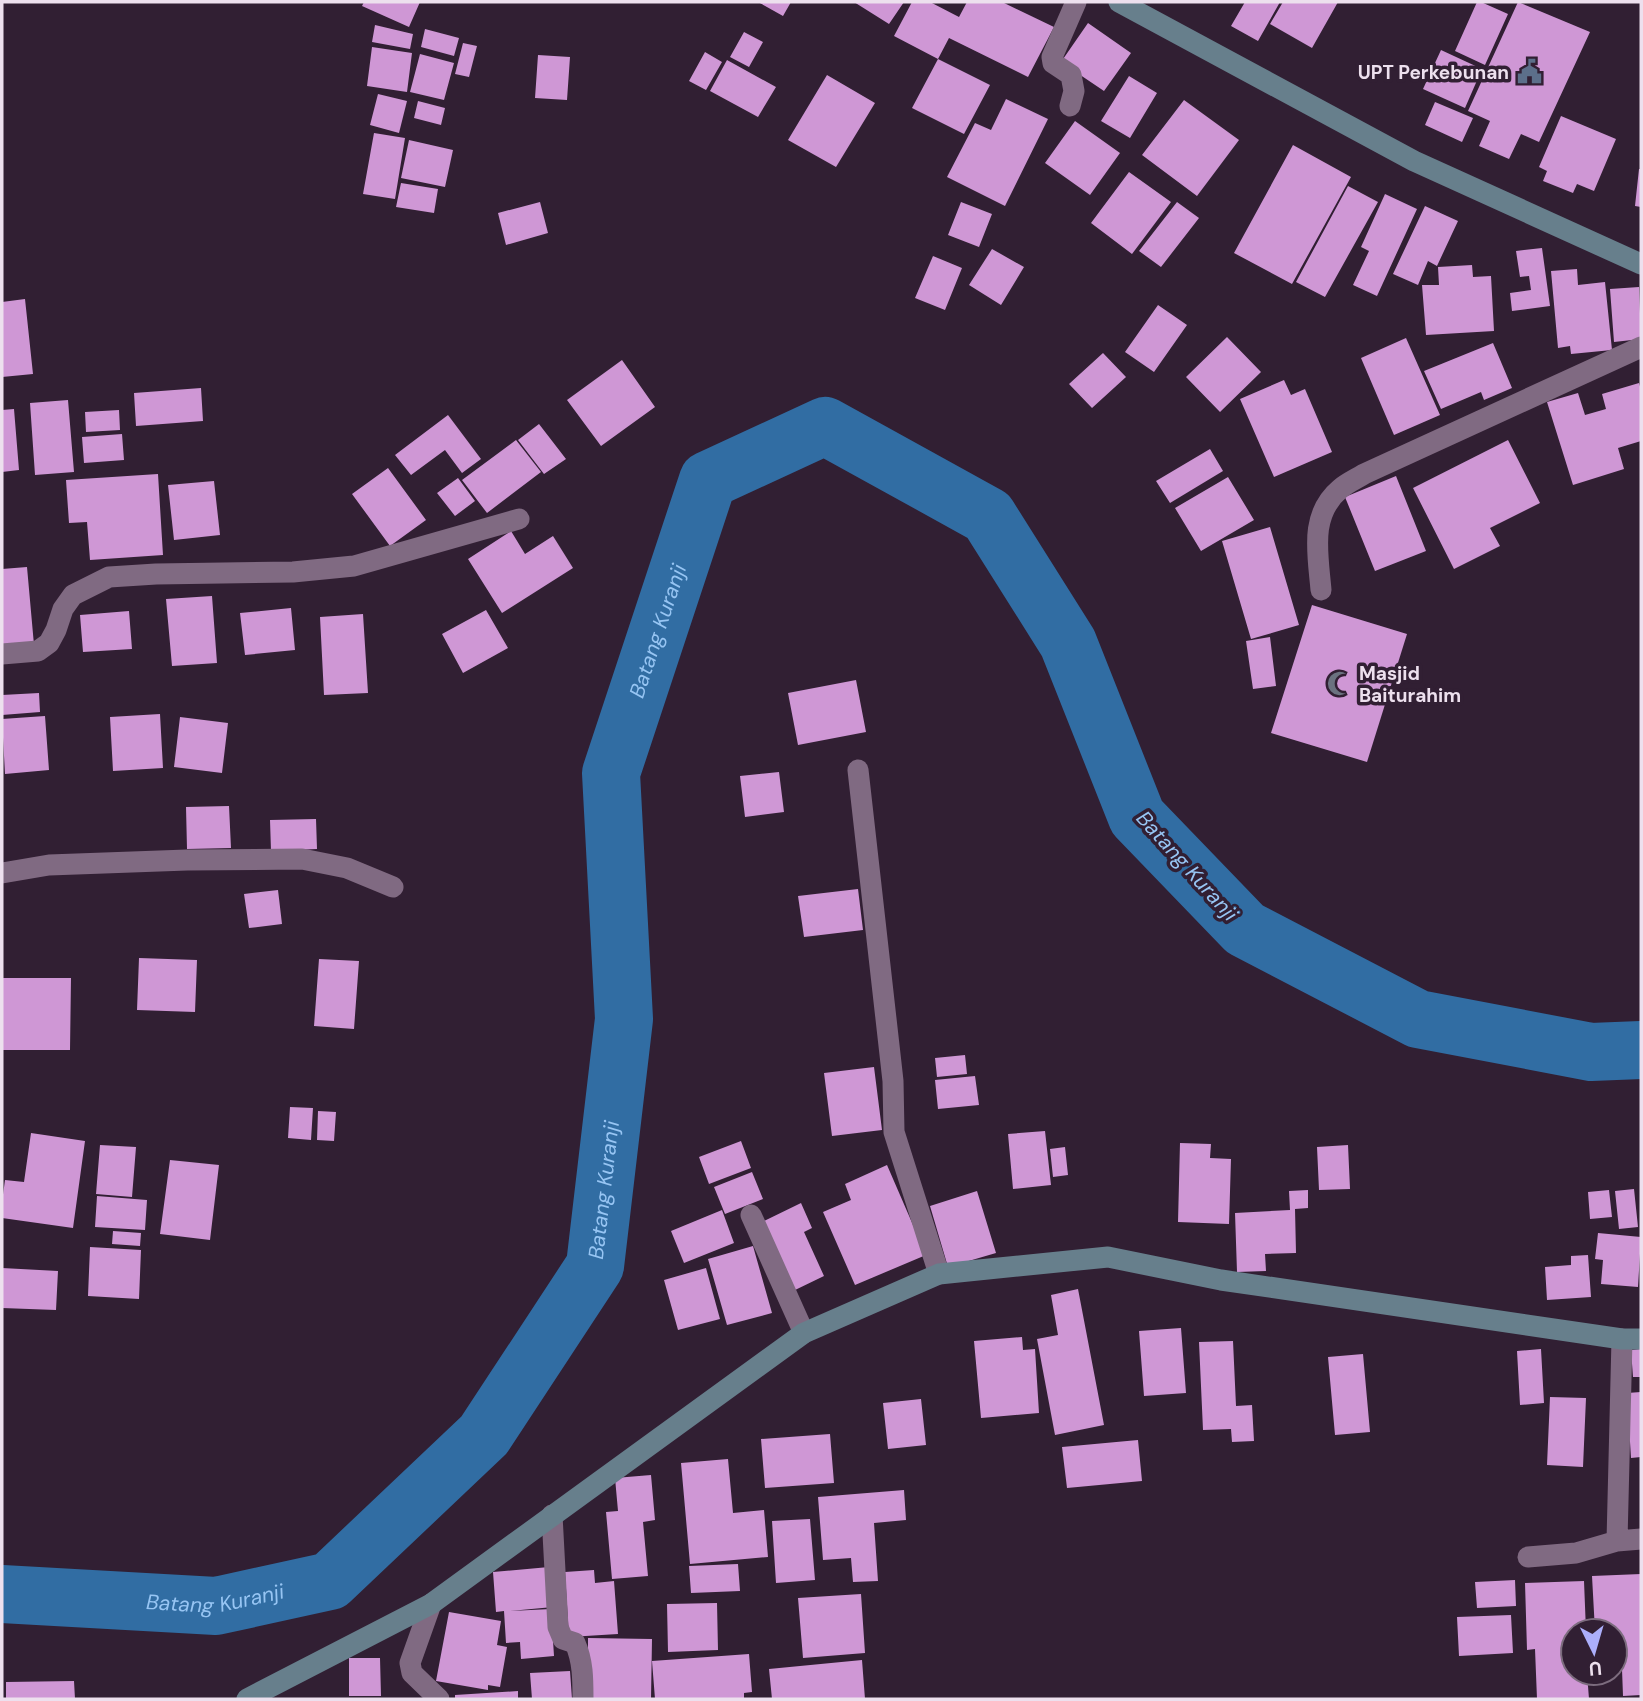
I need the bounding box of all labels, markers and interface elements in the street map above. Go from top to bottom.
public building icon: UPT Perkebunan [1515,58,1543,86]
place label: UPT Perkebunan [1358,60,1509,85]
water label: Batang Kuranji [623,560,693,702]
place label: Masjid Baiturahim [1359,661,1461,708]
mosque icon: Masjid Baiturahim [1325,670,1353,698]
water label: Batang Kuranji [1130,805,1245,928]
water label: Batang Kuranji [582,1118,626,1261]
water label: Batang Kuranji [145,1577,288,1620]
north arrow [1559,1617,1629,1687]
text: U [1588,1655,1603,1681]

